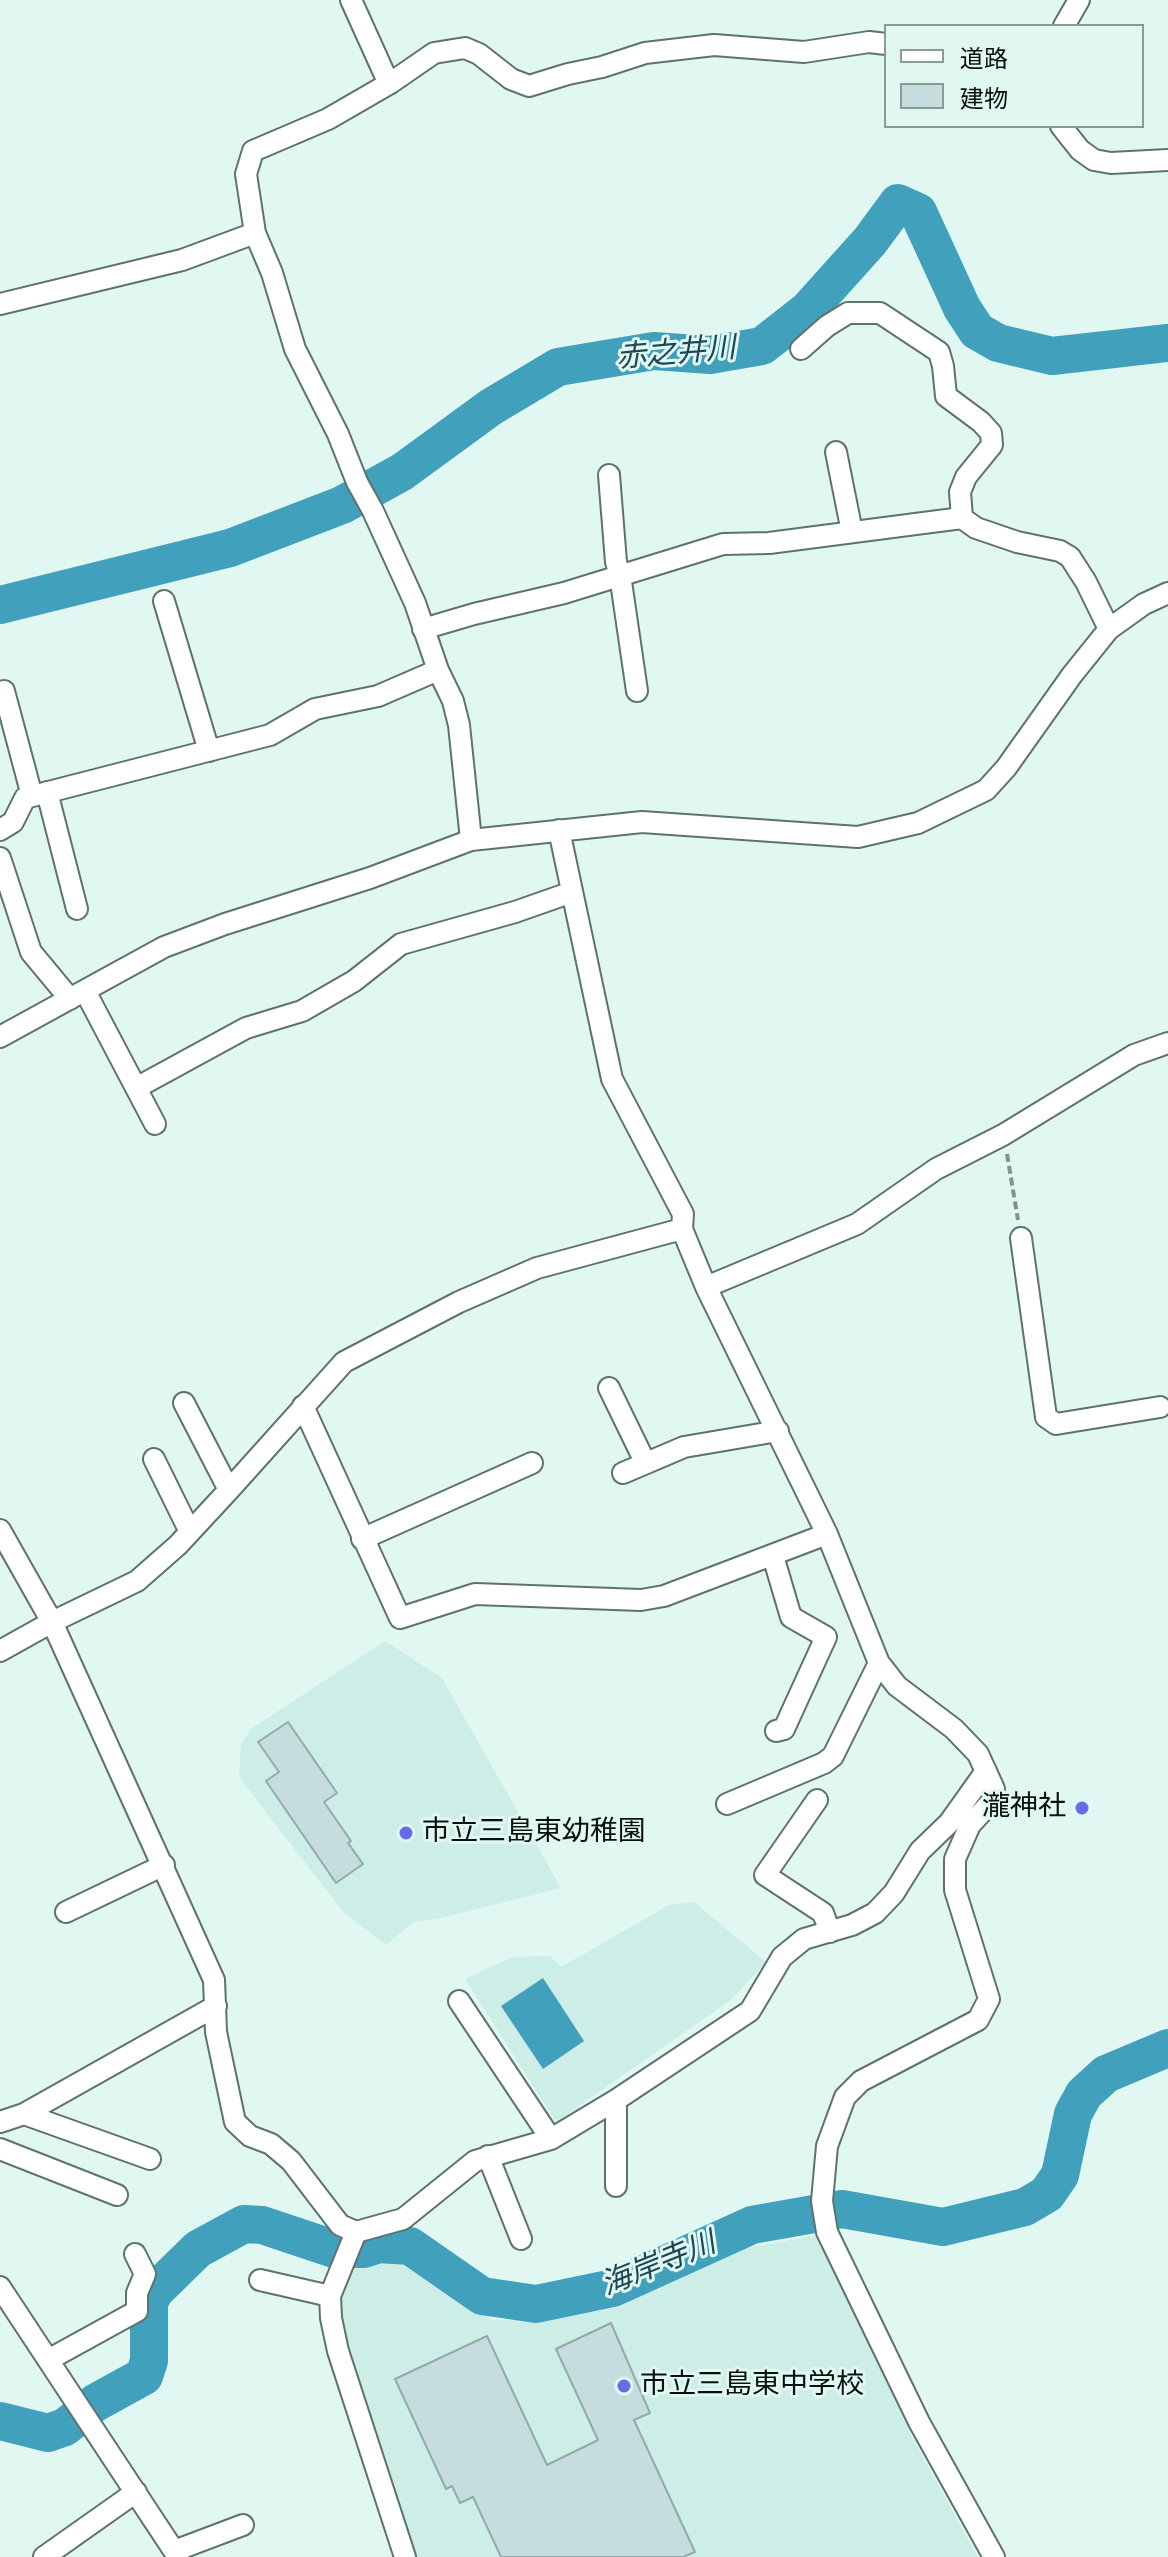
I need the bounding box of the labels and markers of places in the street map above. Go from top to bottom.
place label: 瀧神社 [982,1791,1066,1825]
marker: 瀧神社 [1073,1799,1091,1817]
place label: 市立三島東幼稚園 [422,1816,646,1850]
marker: 市立三島東幼稚園 [397,1824,415,1842]
place label: 市立三島東中学校 [640,2369,864,2403]
marker: 市立三島東中学校 [615,2377,633,2395]

